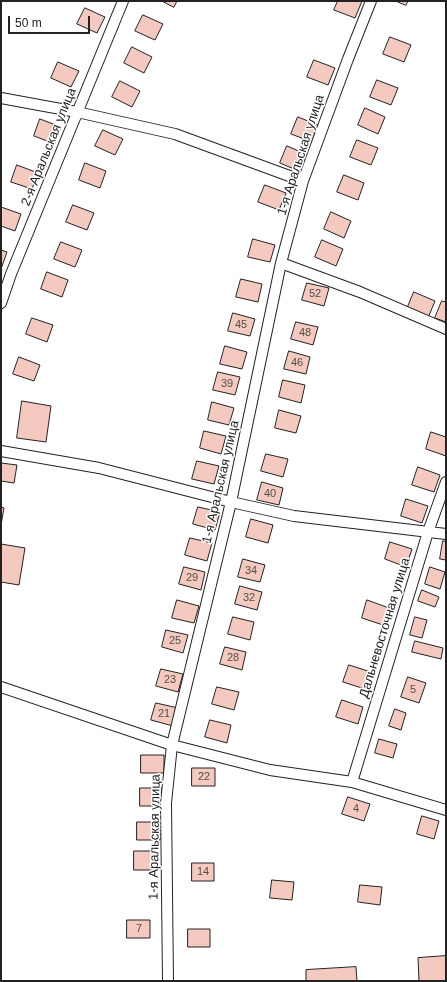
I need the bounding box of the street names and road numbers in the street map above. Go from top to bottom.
street label: 2-я Аральская улица [18,86,80,208]
street label: 1-я Аральская улица [274,93,328,217]
street label: 1-я Аральская улица [199,419,243,545]
street label: Дальневосточная улица [356,556,414,700]
street label: 1-я Аральская улица [146,774,164,900]

